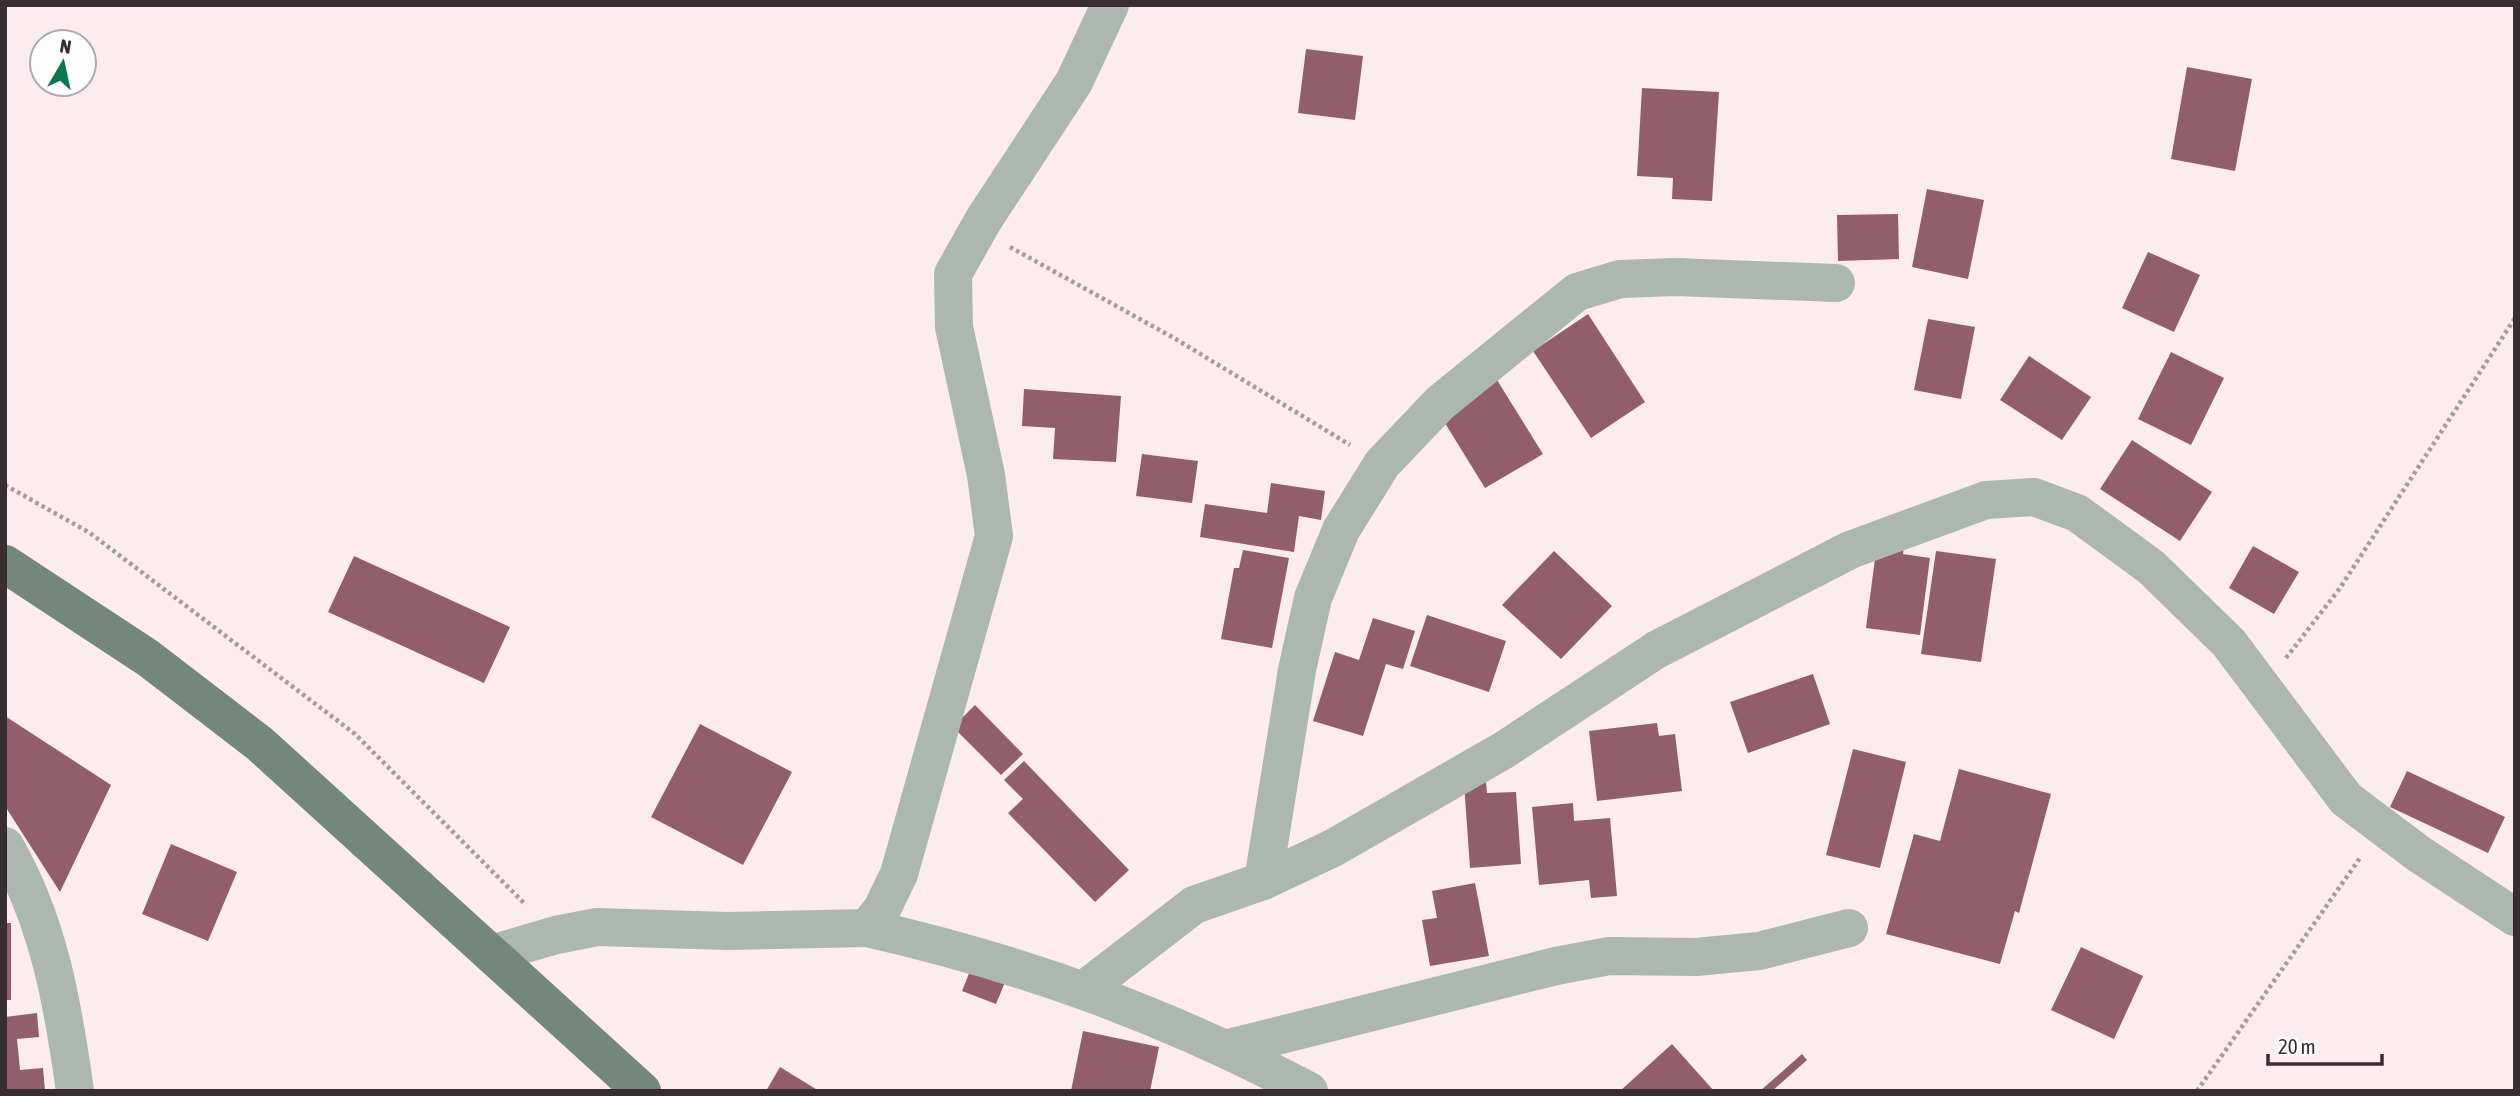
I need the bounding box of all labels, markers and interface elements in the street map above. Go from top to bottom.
north arrow [28,28,98,98]
text: N [58,34,73,58]
scale bar [2268,1023,2382,1066]
text: 20 m [2278,1034,2316,1058]

